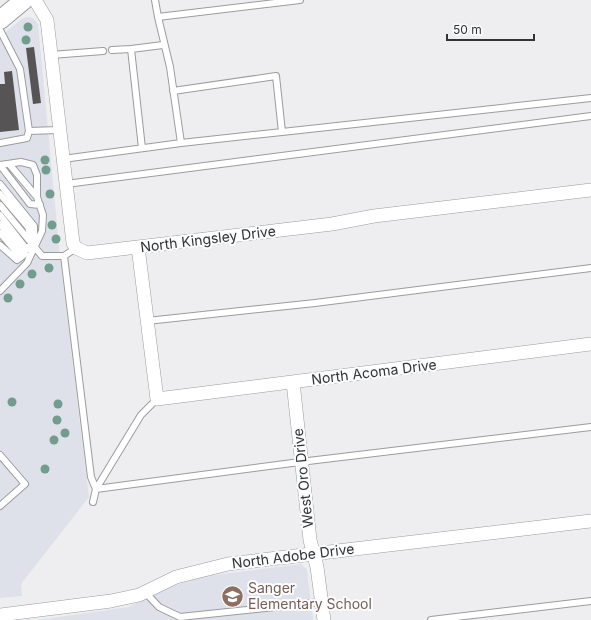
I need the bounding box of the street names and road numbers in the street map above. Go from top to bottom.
street label: North Kingsley Drive [139,222,277,255]
street label: North Acoma Drive [310,355,438,388]
street label: West Oro Drive [289,427,316,529]
street label: North Adobe Drive [231,540,355,571]

